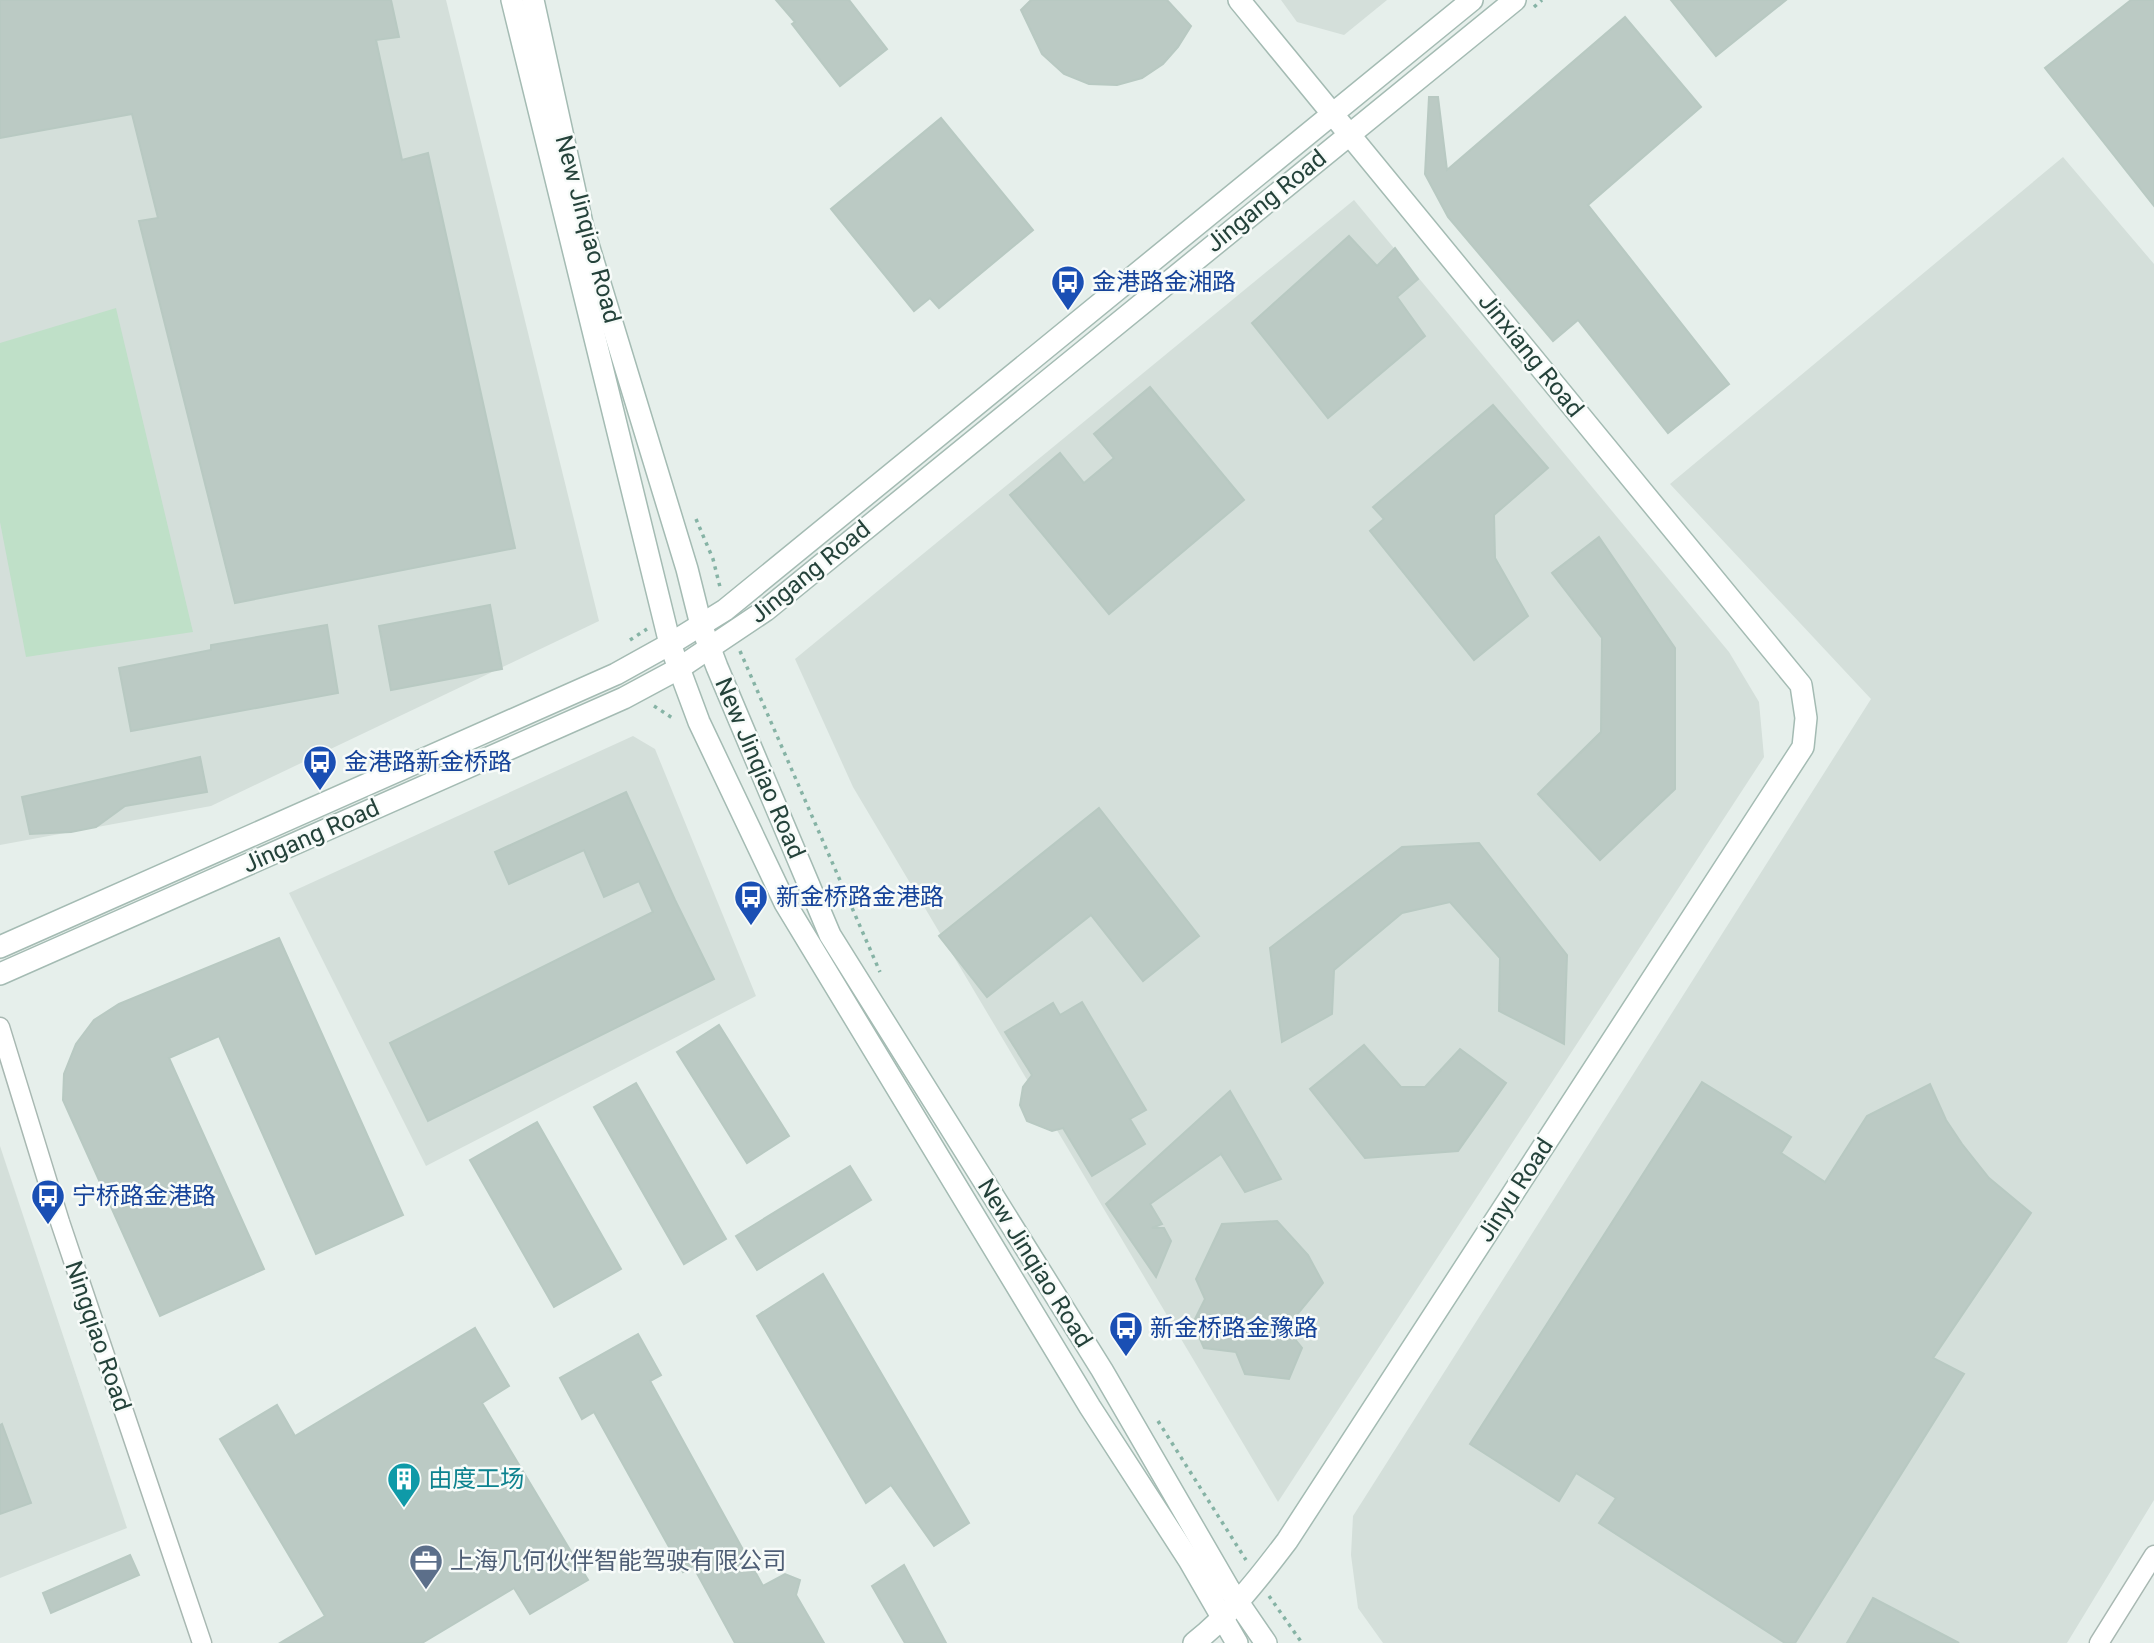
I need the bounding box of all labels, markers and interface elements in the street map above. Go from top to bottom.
street label: New Jinqiao Road [549,132,627,326]
street label: Jingang Road [1200,144,1332,258]
bus stop icon: 金港路金湘路 [1049,263,1087,312]
place label: 金港路金湘路 [1092,268,1236,296]
street label: Jinxiang Road [1473,288,1589,422]
street label: Jingang Road [744,515,876,629]
street label: New Jinqiao Road [709,674,811,862]
bus stop icon: 金港路新金桥路 [301,743,339,792]
place label: 金港路新金桥路 [344,748,512,776]
street label: Jingang Road [238,793,384,879]
bus stop icon: 新金桥路金港路 [732,878,770,927]
place label: 新金桥路金港路 [776,883,944,911]
street label: Jinyu Road [1471,1133,1559,1247]
street label: New Jinqiao Road [972,1174,1098,1352]
bus stop icon: 宁桥路金港路 [29,1177,67,1226]
place label: 宁桥路金港路 [72,1182,216,1210]
street label: Ningqiao Road [59,1257,137,1415]
bus stop icon: 新金桥路金豫路 [1107,1309,1145,1358]
place label: 新金桥路金豫路 [1150,1314,1318,1342]
building icon: 由度工场 [385,1460,423,1509]
place label: 由度工场 [428,1465,524,1493]
office icon: 上海几何伙伴智能驾驶有限公司 [407,1542,445,1591]
place label: 上海几何伙伴智能驾驶有限公司 [450,1547,786,1575]

